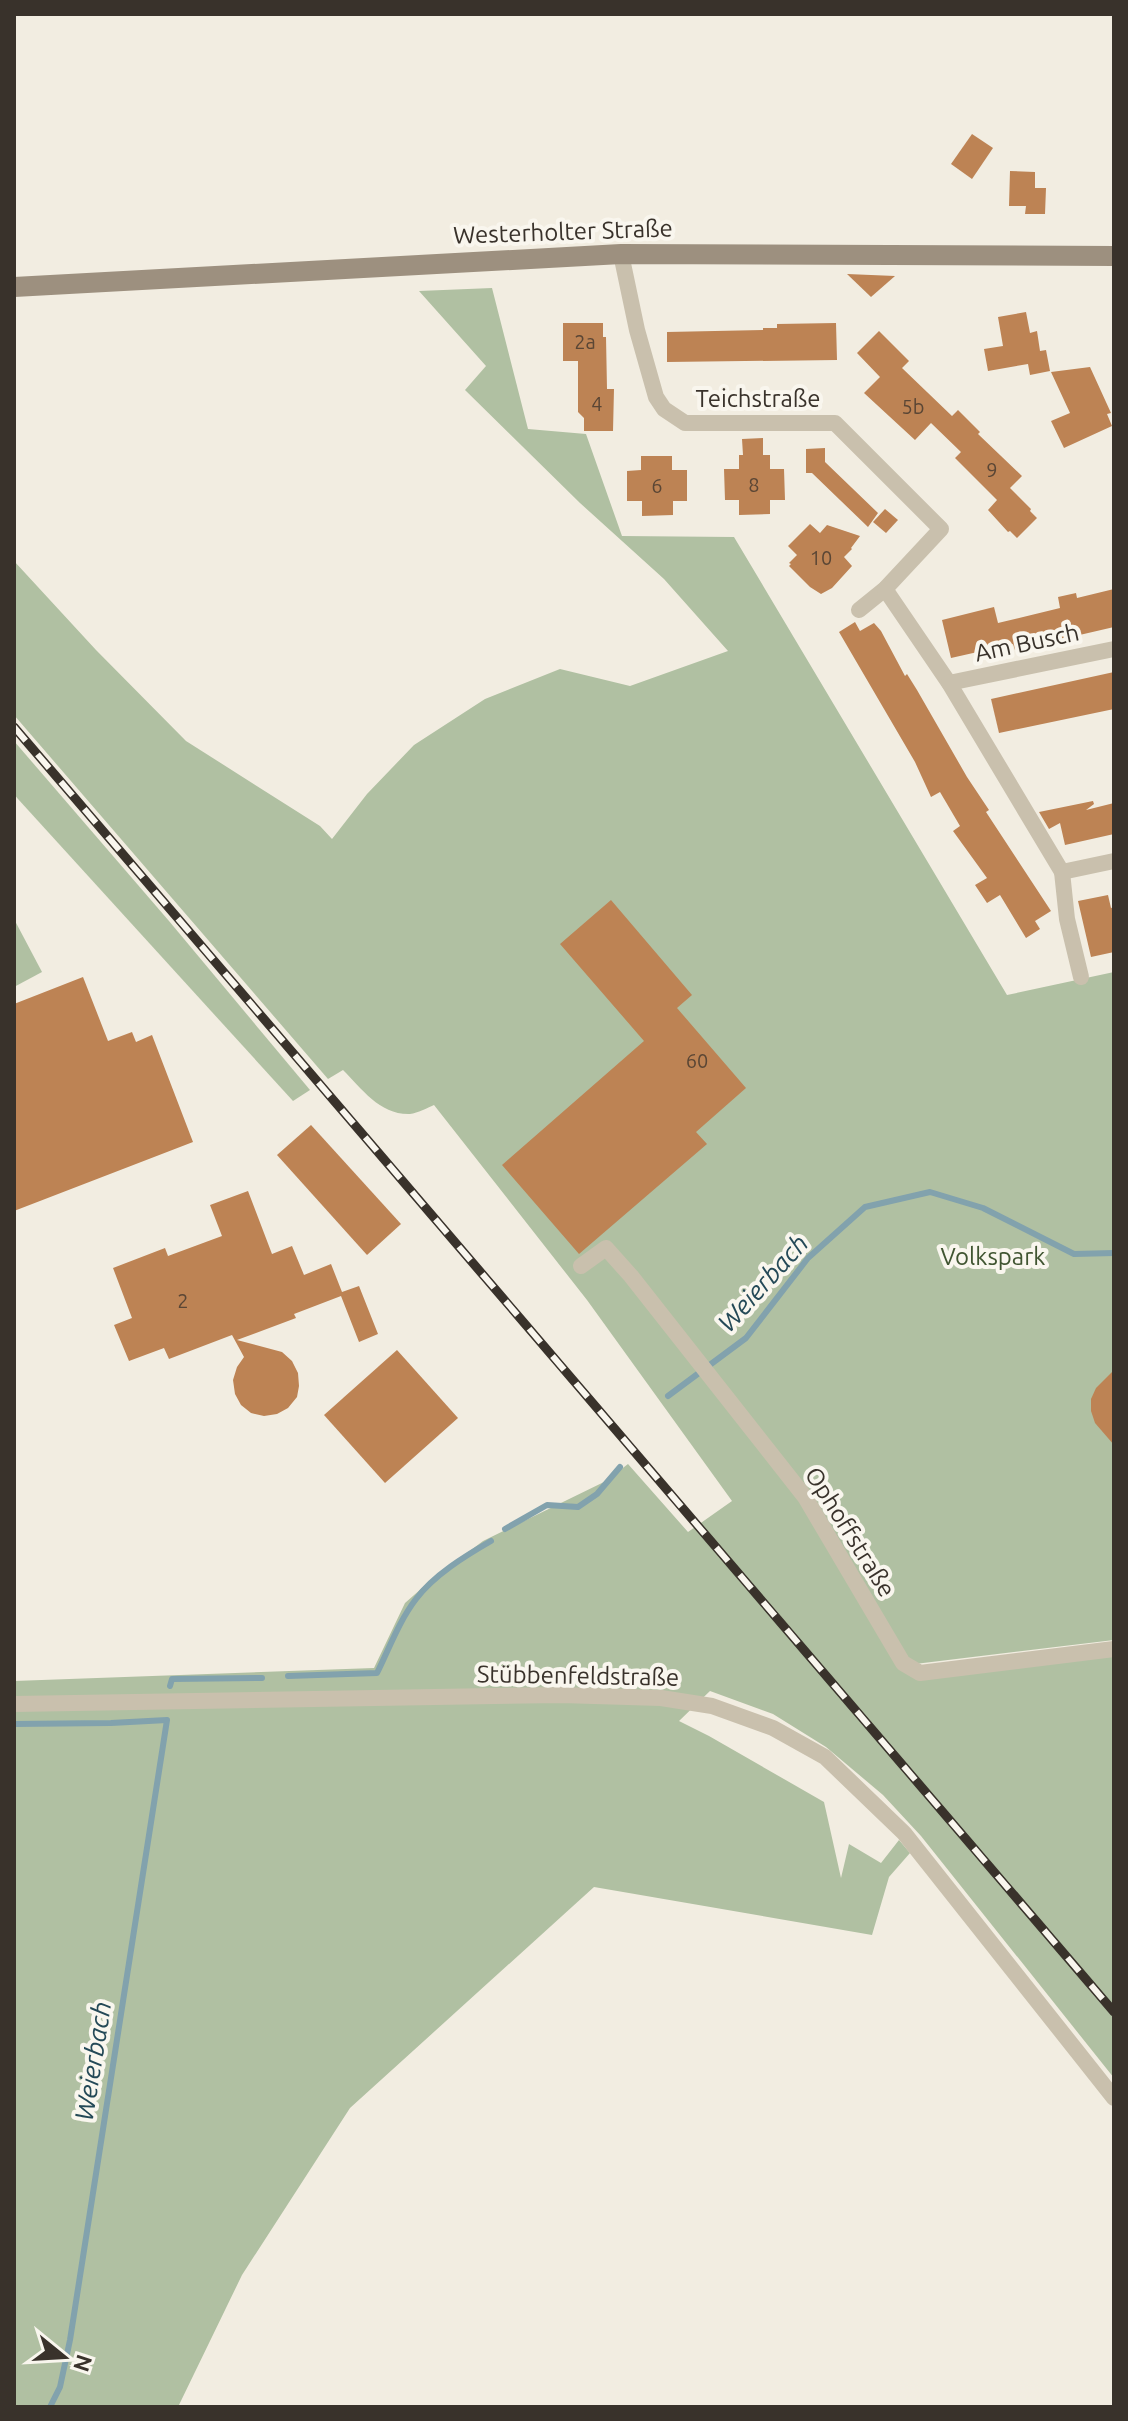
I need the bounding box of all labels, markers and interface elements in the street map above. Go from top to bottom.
street label: Westerholter Straße [453,214,673,249]
house number: 2a [574,330,596,353]
street label: Teichstraße [695,385,821,412]
house number: 4 [591,392,603,415]
house number: 5b [902,395,924,418]
house number: 9 [986,458,998,481]
house number: 8 [748,473,760,496]
house number: 6 [651,474,663,497]
house number: 10 [810,546,832,569]
street label: Am Busch [972,618,1082,667]
house number: 60 [686,1049,708,1072]
water label: Weierbach [712,1228,814,1337]
park label: Volkspark [941,1243,1045,1270]
house number: 2 [177,1289,189,1312]
street label: Ophoffstraße [800,1462,901,1602]
street label: Stübbenfeldstraße [477,1660,679,1691]
water label: Weierbach [69,1999,116,2123]
north arrow [24,2317,104,2397]
text: N [69,2352,98,2375]

